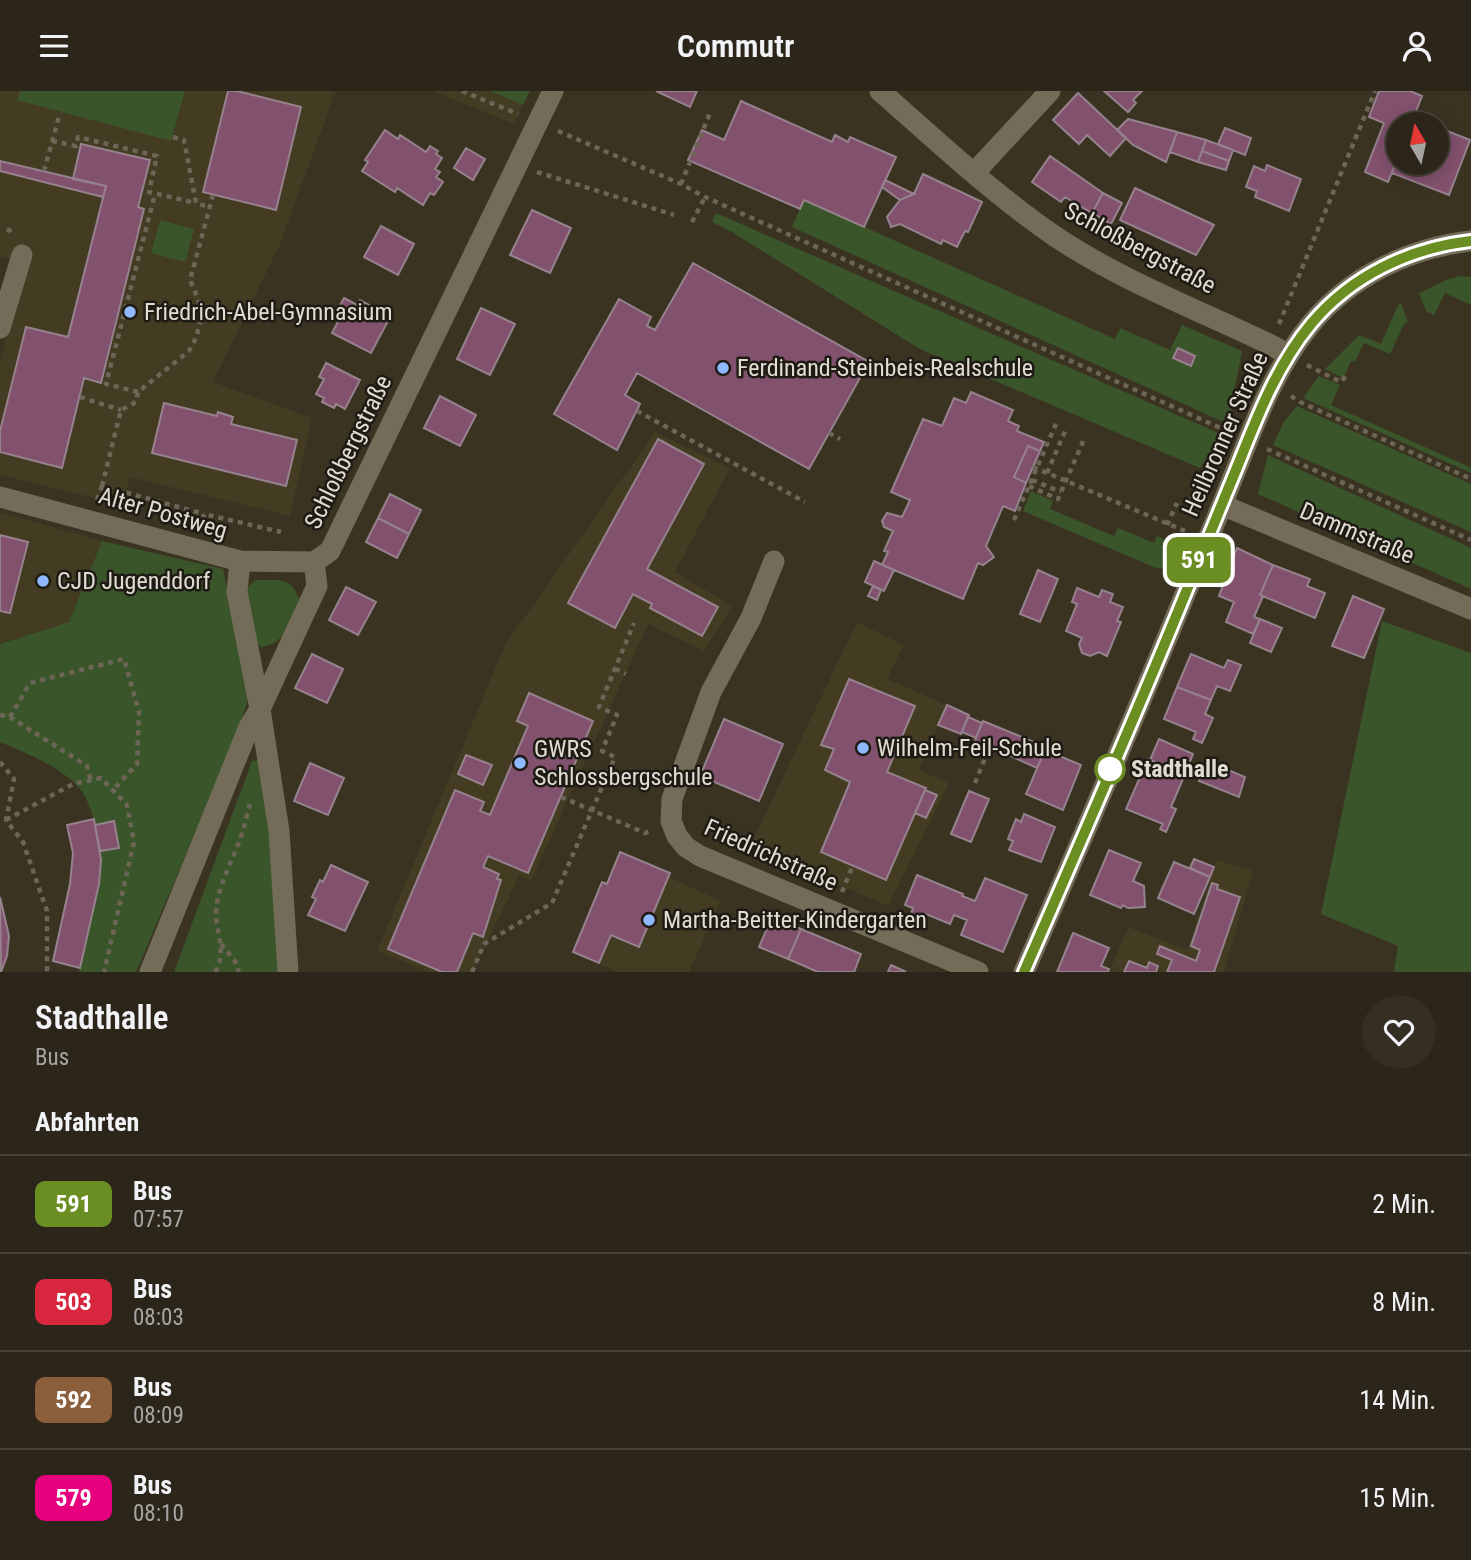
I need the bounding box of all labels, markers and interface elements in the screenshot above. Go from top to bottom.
icon: menu [35,27,73,65]
text: Commutr [677,27,794,65]
icon: person [1398,27,1436,65]
north arrow [1386,112,1449,175]
map controls [1386,112,1449,175]
street label: Schloßbergstraße [1060,196,1220,300]
place label: Friedrich-Abel-Gymnasium [144,298,393,326]
marker: Friedrich-Abel-Gymnasium [122,304,138,320]
street label: Heilbronner Straße [1176,347,1274,521]
place label: Ferdinand-Steinbeis-Realschule [737,354,1033,382]
marker: Ferdinand-Steinbeis-Realschule [715,360,731,376]
street label: Schloßbergstraße [299,371,397,533]
street label: Alter Postweg [95,481,231,545]
street label: Dammstraße [1296,496,1418,570]
line badge: 591 [1159,537,1239,583]
text: 591 [1181,546,1217,574]
place label: CJD Jugenddorf [57,567,211,595]
marker: CJD Jugenddorf [35,573,51,589]
place label: Wilhelm-Feil-Schule [877,734,1062,762]
place label: GWRS Schlossbergschule [534,735,713,791]
marker: Wilhelm-Feil-Schule [855,740,871,756]
marker: Stadthalle [1095,754,1125,784]
marker: GWRS Schlossbergschule [512,755,528,771]
place label: Stadthalle [1131,755,1229,783]
street label: Friedrichstraße [700,813,842,897]
place label: Martha-Beitter-Kindergarten [663,906,927,934]
marker: Martha-Beitter-Kindergarten [641,912,657,928]
button: heart [1362,995,1436,1069]
text: Stadthalle [35,998,168,1037]
text: Bus [35,1044,69,1071]
text: Abfahrten [35,1107,139,1137]
text: Bus [133,1176,172,1206]
text: 2 Min. [1372,1189,1436,1219]
text: 591 [55,1190,92,1218]
text: 07:57 [133,1206,184,1233]
text: Bus [133,1274,172,1304]
text: 8 Min. [1372,1287,1436,1317]
text: 503 [55,1288,92,1316]
text: 08:03 [133,1304,184,1331]
text: Bus [133,1372,172,1402]
text: 14 Min. [1359,1385,1436,1415]
text: 592 [55,1386,92,1414]
text: 08:09 [133,1402,184,1429]
text: Bus [133,1470,172,1500]
text: 15 Min. [1359,1483,1436,1513]
text: 579 [55,1484,92,1512]
text: 08:10 [133,1500,184,1527]

